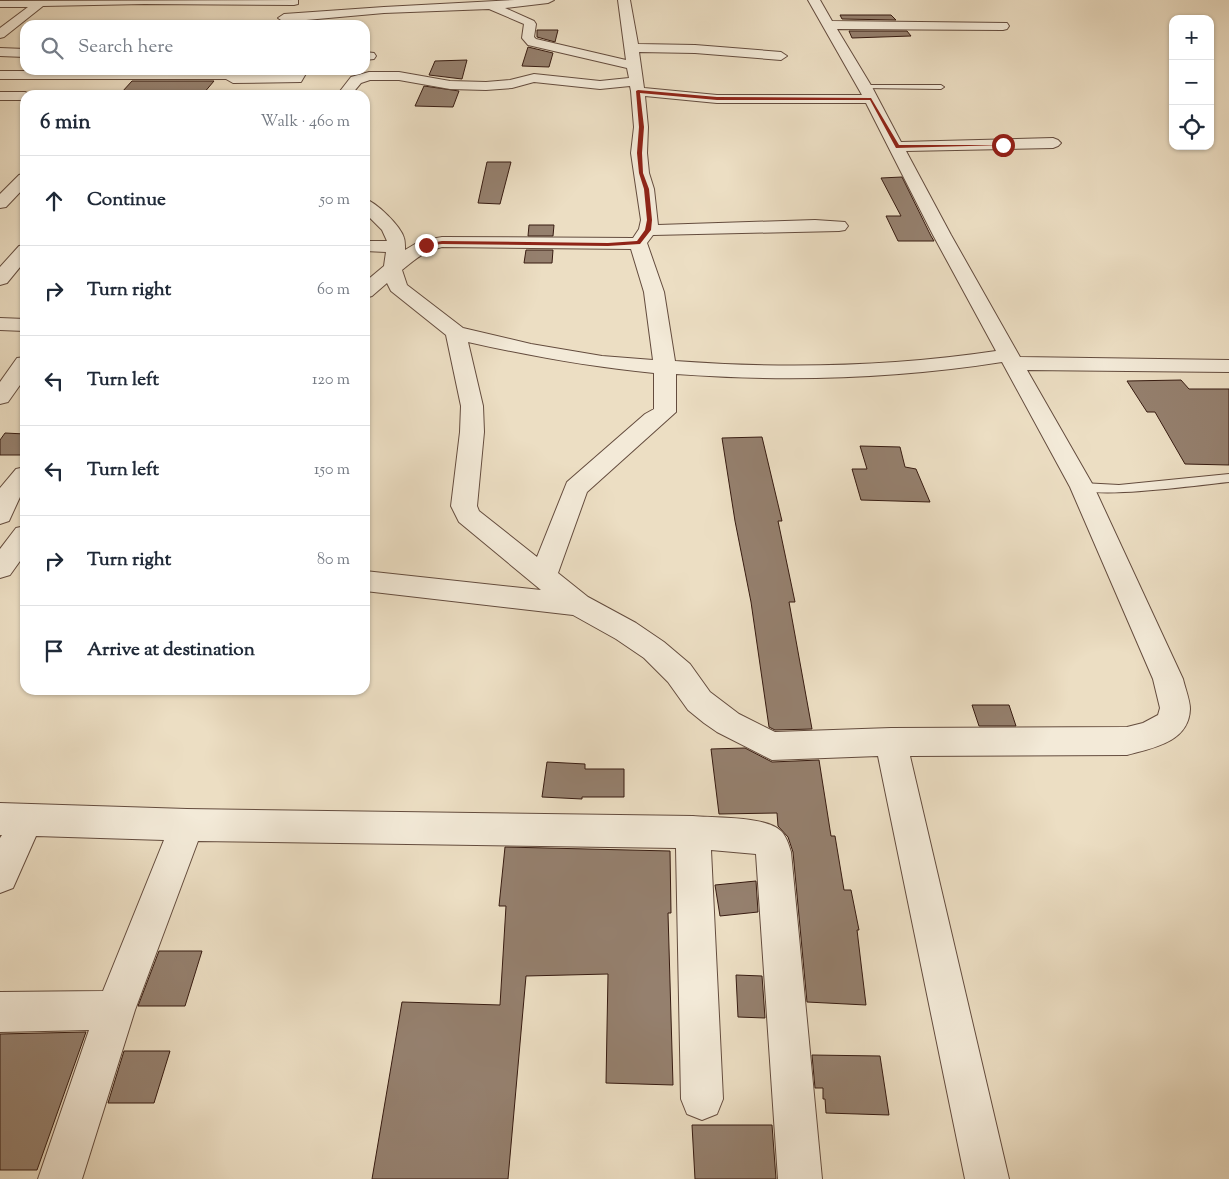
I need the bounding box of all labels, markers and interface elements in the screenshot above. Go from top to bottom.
map controls [1169,15,1214,150]
button: + [1169,15,1214,60]
search box [20,20,370,75]
icon: search [38,34,66,62]
text: Search here [78,34,173,61]
button: − [1169,60,1214,105]
button: locate [1169,105,1214,150]
text: 6 min [40,108,91,138]
text: Walk · 460 m [261,111,350,134]
route start [992,134,1015,157]
icon: ahead [40,187,68,215]
text: Continue [87,187,166,214]
text: 50 m [319,189,350,212]
route end [415,234,438,257]
icon: right [40,277,68,305]
text: Turn right [87,277,171,304]
text: 60 m [317,279,350,302]
icon: left [40,367,68,395]
text: Turn left [87,367,159,394]
text: 120 m [312,369,350,392]
icon: left [40,457,68,485]
text: Turn left [87,457,159,484]
text: 150 m [314,459,350,482]
icon: right [40,547,68,575]
text: Turn right [87,547,171,574]
text: 80 m [317,549,350,572]
icon: arrive [40,637,68,665]
text: Arrive at destination [87,637,255,664]

